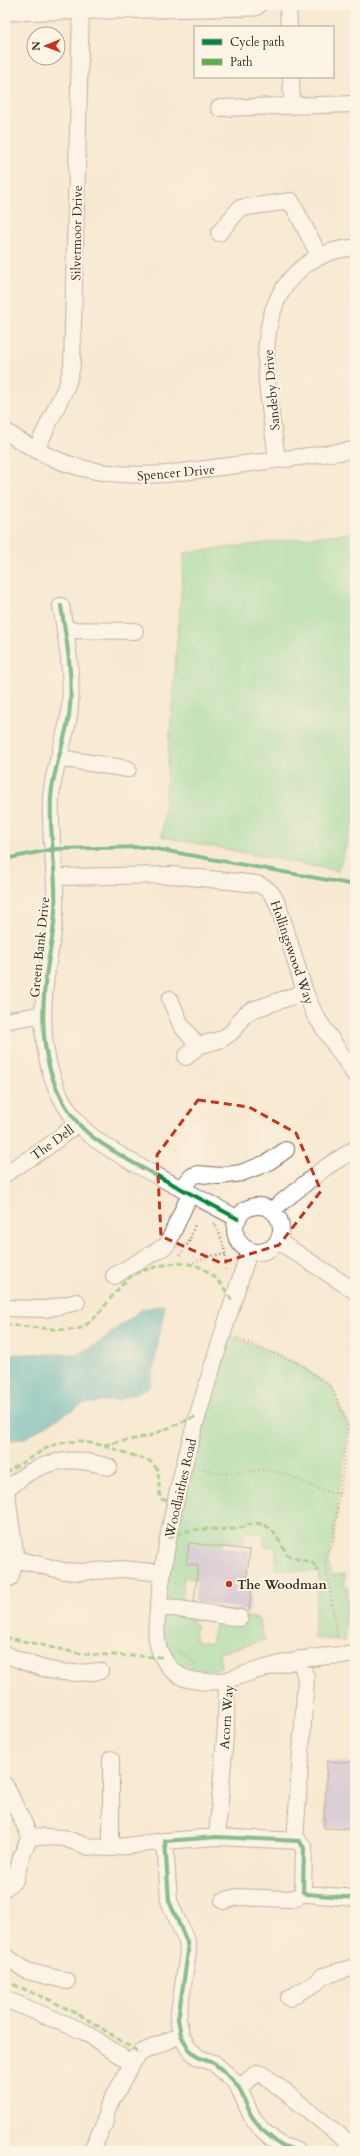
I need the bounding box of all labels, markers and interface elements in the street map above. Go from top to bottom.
north arrow [26,26,66,66]
legend [194,26,334,78]
text: Cycle path [230,34,285,50]
text: N [29,41,44,51]
text: Path [230,54,253,70]
street label: Silvermoor Drive [67,185,87,281]
street label: Sandeby Drive [259,349,284,431]
street label: Spencer Drive [136,461,216,485]
street label: Green Bank Drive [26,896,54,998]
street label: Hollingswood Way [266,898,318,1007]
street label: The Dell [27,1121,78,1165]
street label: Woodlaithes Road [161,1437,201,1541]
place label: The Woodman [237,1576,327,1594]
marker: The Woodman [224,1579,234,1589]
street label: Acorn Way [216,1684,238,1750]

